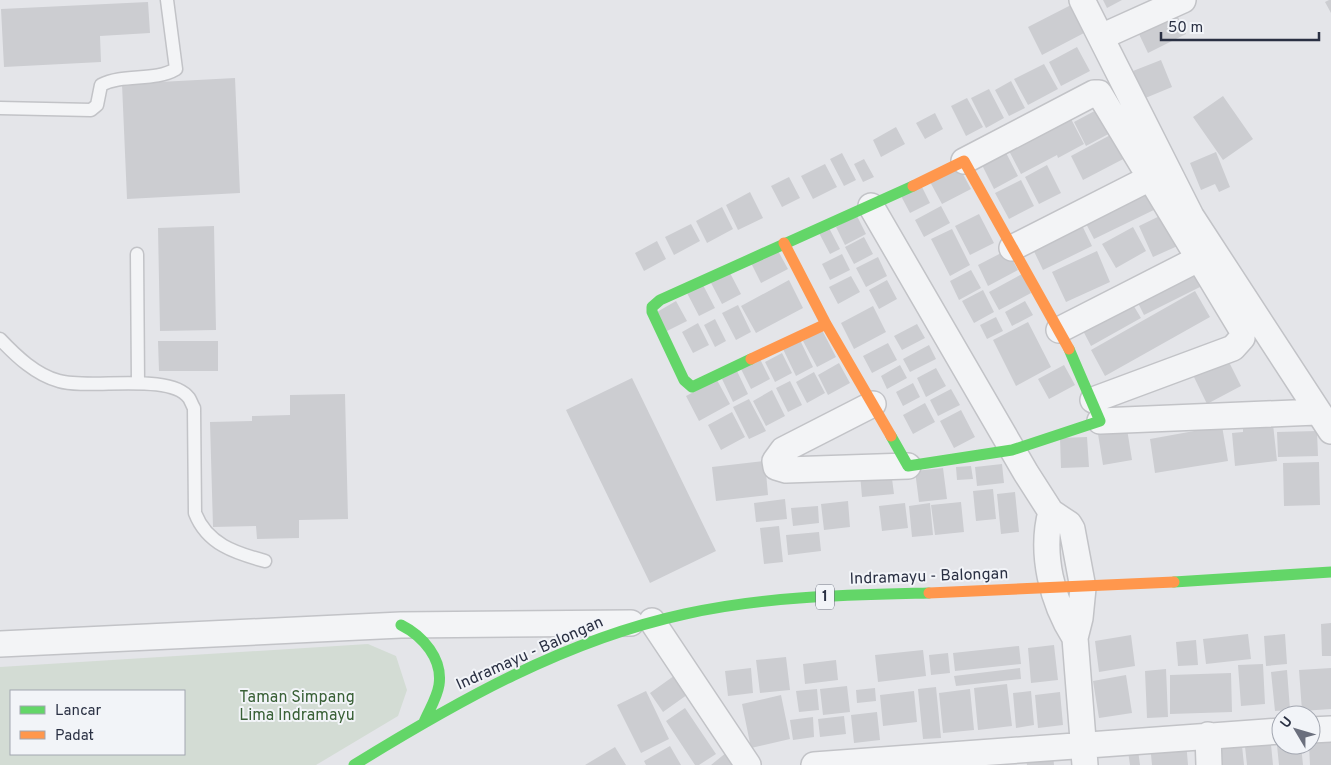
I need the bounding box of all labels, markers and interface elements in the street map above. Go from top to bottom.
scale bar [1161,10,1318,42]
text: 50 m [1168,19,1203,38]
street label: Indramayu - Balongan [849,564,1009,590]
road number: 1 [816,584,834,610]
street label: Indramayu - Balongan [453,613,607,695]
park label: Taman Simpang Lima Indramayu [239,688,355,726]
legend [10,690,185,755]
text: Lancar [55,702,102,721]
north arrow [1271,705,1321,755]
text: U [1277,714,1297,732]
text: Padat [55,727,94,746]

